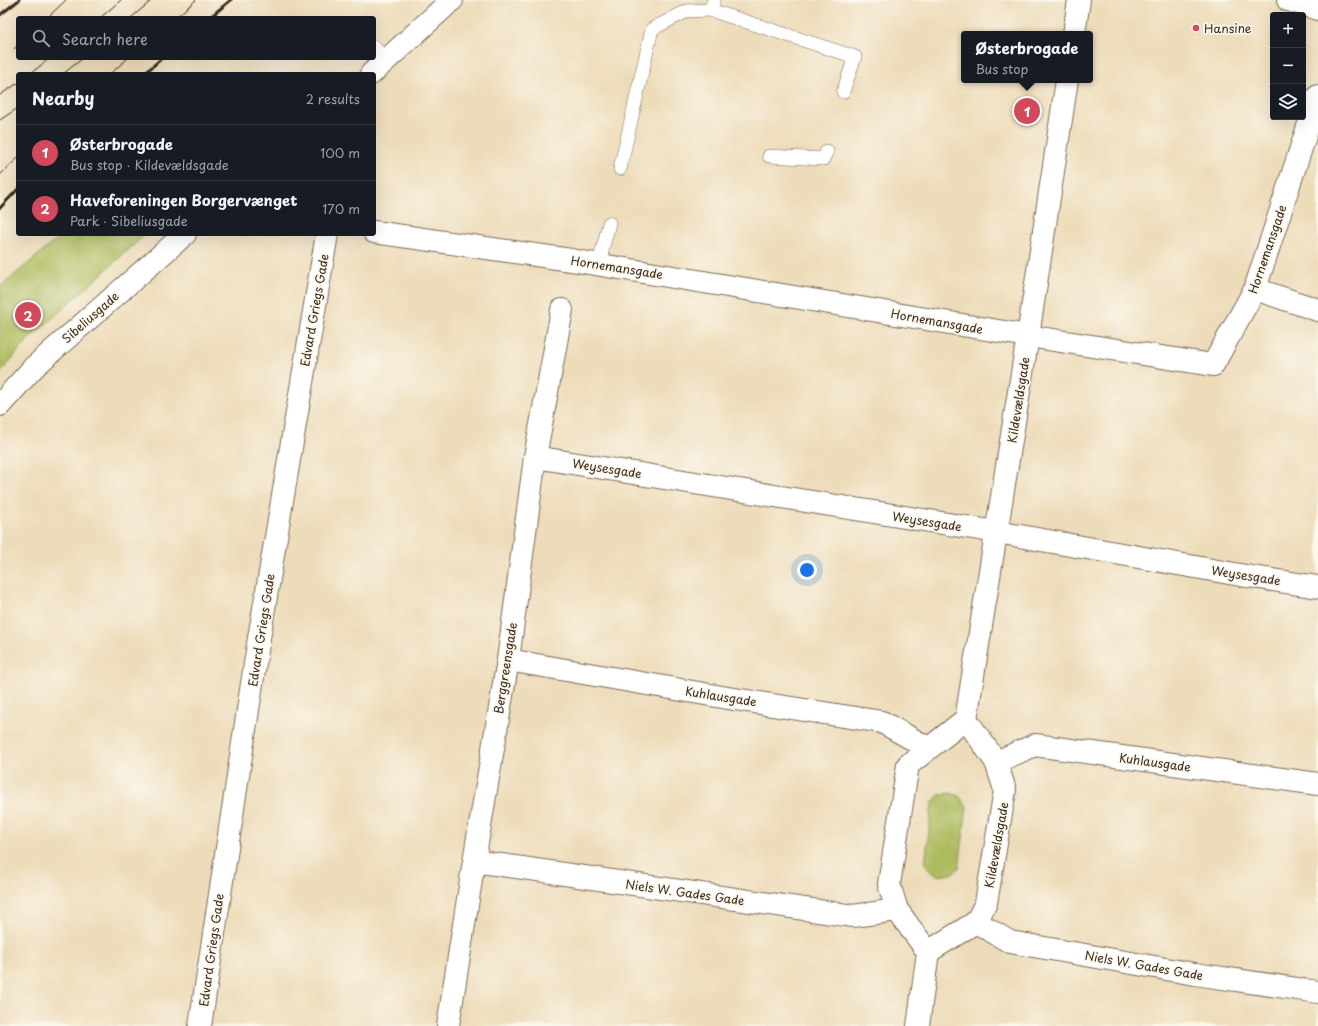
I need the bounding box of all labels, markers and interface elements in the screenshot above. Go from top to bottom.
map controls [1270,12,1306,120]
button: + [1270,12,1306,48]
search box [16,16,376,60]
place label: Hansine [1204,19,1252,37]
marker: Hansine [1191,23,1201,33]
icon: search [30,27,52,49]
text: Search here [62,27,148,50]
popup [961,31,1093,83]
text: Østerbrogade [975,36,1079,59]
button: − [1270,48,1306,84]
text: Bus stop [975,59,1028,78]
button: layers [1270,84,1306,120]
text: Nearby [32,85,94,111]
text: 2 results [306,89,360,108]
pin: 1 [1014,96,1040,126]
text: Østerbrogade [70,132,173,155]
text: 1 [42,143,48,162]
text: 100 m [320,143,360,162]
text: Bus stop · Kildevældsgade [70,155,229,174]
text: Haveforeningen Borgervænget [70,188,297,211]
text: 2 [40,199,50,218]
text: 170 m [322,199,360,218]
street label: Hornemansgade [1243,202,1291,296]
text: Park · Sibeliusgade [70,211,188,230]
street label: Hornemansgade [570,251,664,283]
street label: Edvard Griegs Gade [295,252,333,368]
street label: Sibeliusgade [57,287,123,347]
pin: 2 [15,300,41,330]
street label: Hornemansgade [890,304,984,338]
street label: Kildevældsgade [1002,356,1034,444]
street label: Weysesgade [571,454,643,482]
street label: Weysesgade [891,507,963,535]
your location [797,560,817,580]
street label: Weysesgade [1210,561,1282,589]
street label: Edvard Griegs Gade [243,572,279,688]
street label: Berggreensgade [489,621,521,715]
street label: Kuhlausgade [684,681,758,711]
street label: Kuhlausgade [1118,748,1192,776]
street label: Kildevældsgade [980,801,1012,889]
street label: Niels W. Gades Gade [624,875,746,909]
street label: Edvard Griegs Gade [194,892,228,1008]
street label: Niels W. Gades Gade [1083,946,1205,984]

